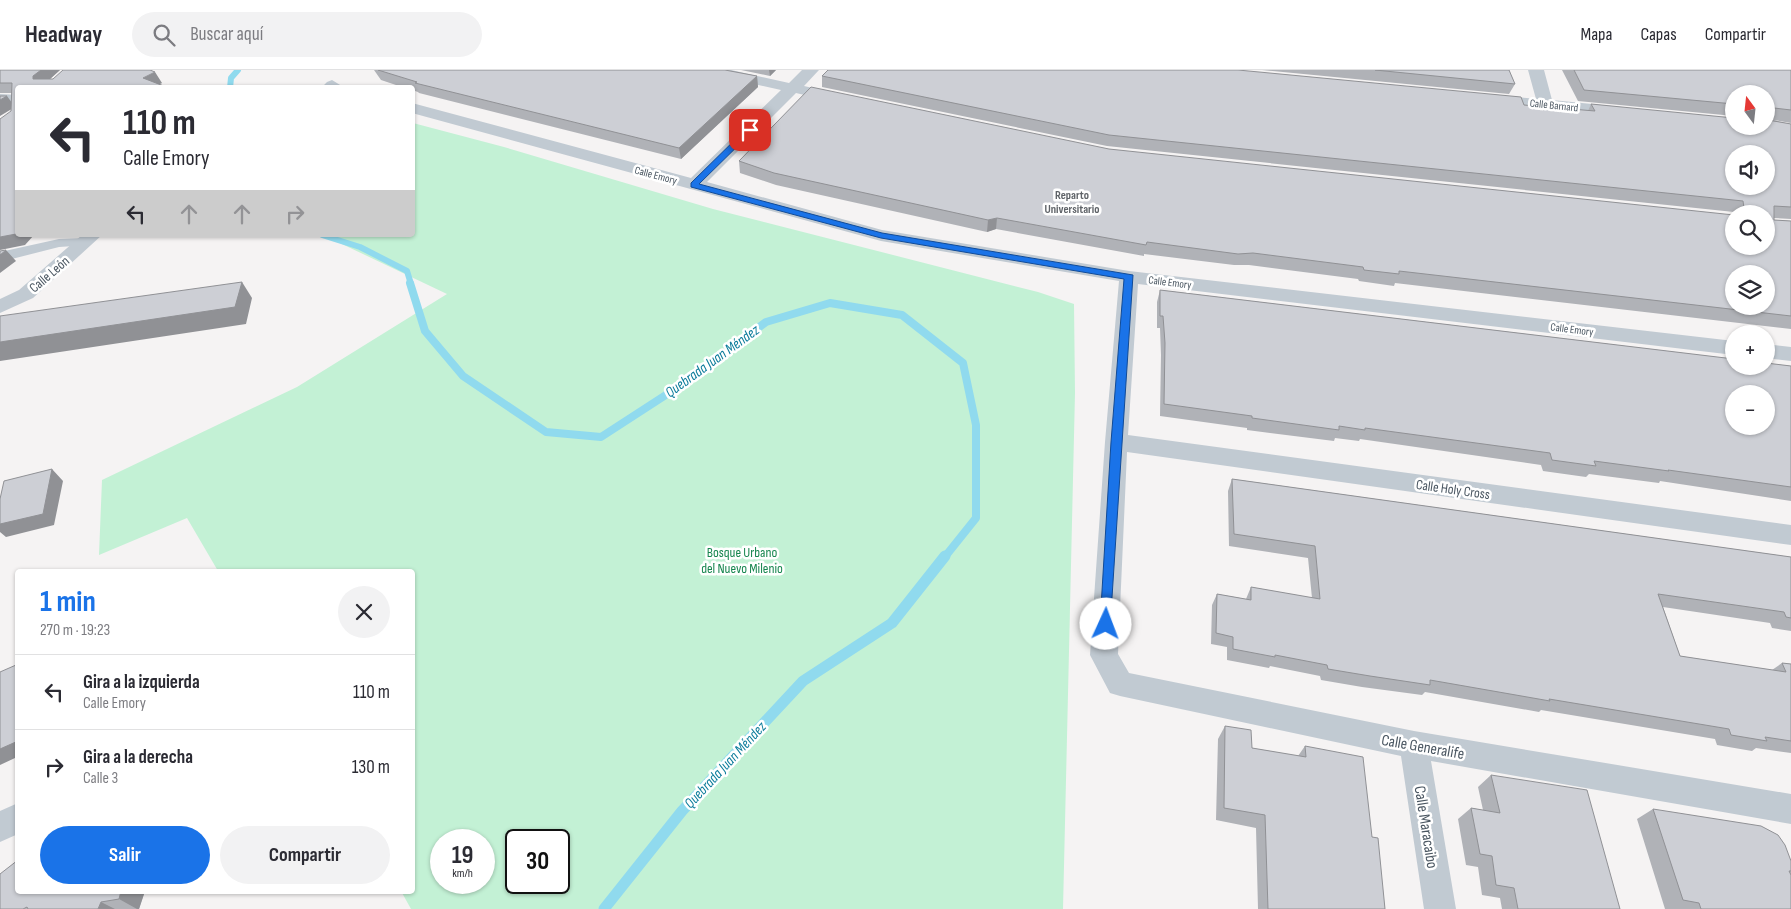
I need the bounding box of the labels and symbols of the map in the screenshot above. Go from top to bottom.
north arrow [1725,85,1775,135]
street label: Calle Barnard [1529,96,1579,115]
pin [729,109,771,151]
street label: Calle Emory [633,164,679,188]
district label: Reparto Universitario [1045,188,1099,217]
street label: Calle León [26,252,73,296]
street label: Calle Emory [1148,273,1193,292]
water label: Quebrada Juan Méndez [661,320,764,402]
street label: Calle Emory [1550,320,1595,339]
street label: Calle Holy Cross [1415,476,1491,503]
park label: Bosque Urbano del Nuevo Milenio [701,544,783,577]
position arrow [1079,597,1131,649]
water label: Quebrada Juan Méndez [680,717,771,813]
street label: Calle Generalife [1380,731,1466,764]
street label: Calle Maracaibo [1410,785,1441,870]
speed limit sign: 30 [505,829,570,894]

